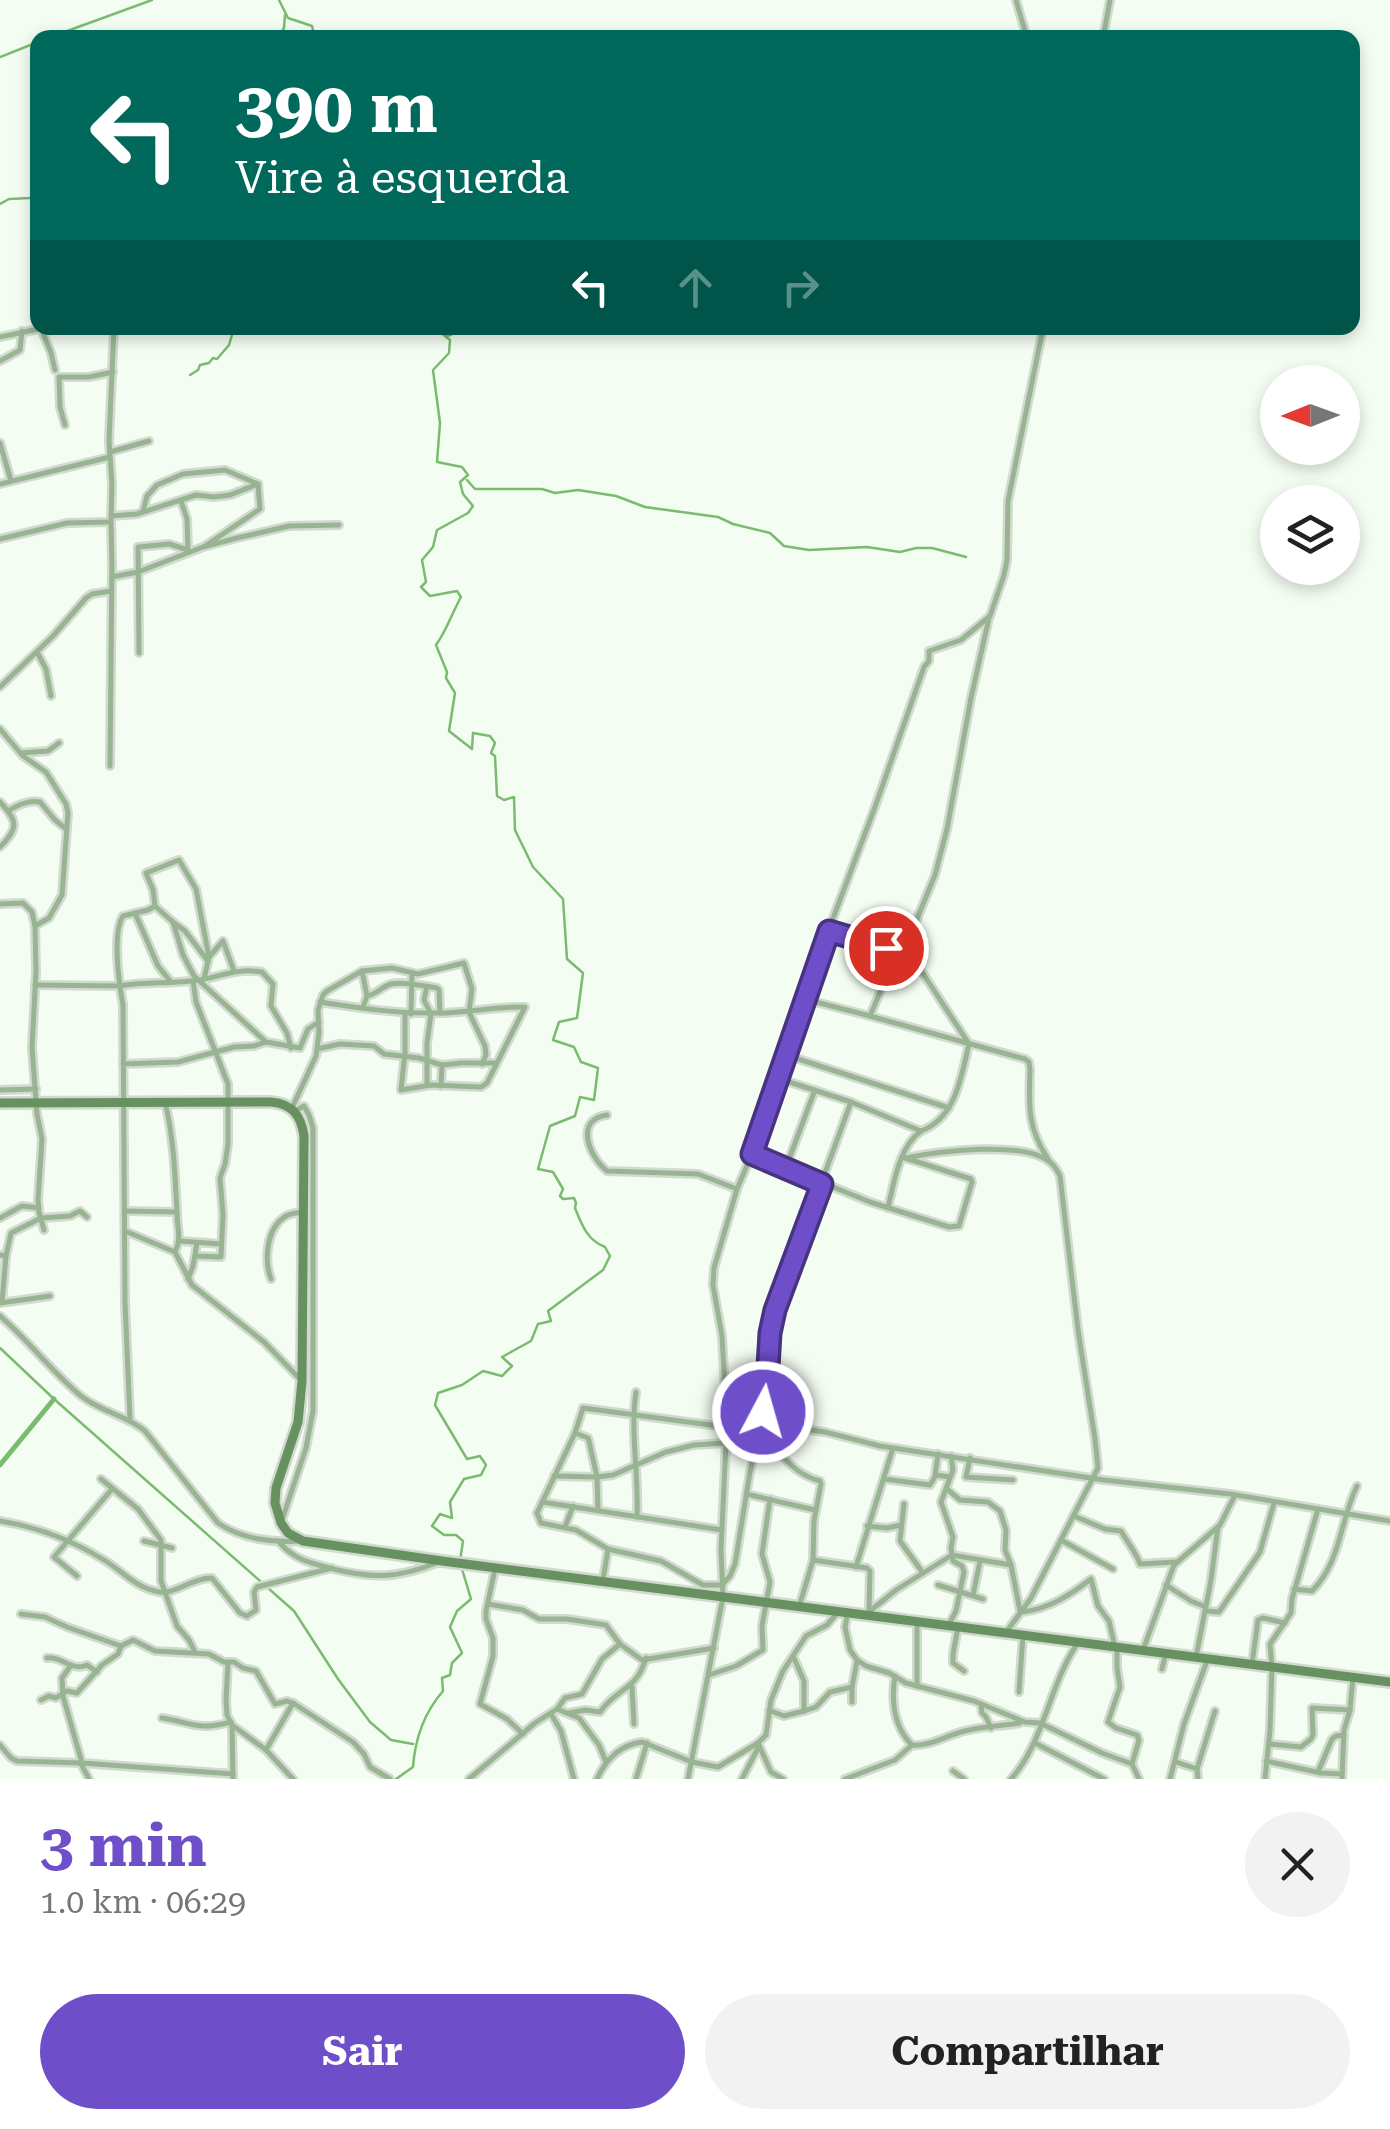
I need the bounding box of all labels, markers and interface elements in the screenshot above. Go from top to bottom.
text: 390 m [235,67,438,149]
icon: left [70,70,200,200]
text: Vire à esquerda [235,151,569,204]
icon: left [563,260,618,315]
icon: ahead [668,260,723,315]
icon: right [773,260,828,315]
north arrow [1260,365,1360,465]
map controls [1260,365,1360,585]
button: layers [1260,485,1360,585]
pin [844,906,929,991]
icon: arrive [859,921,914,976]
position arrow [711,1360,815,1464]
text: 3 min [40,1810,207,1881]
button: close [1245,1812,1350,1917]
text: 1.0 km · 06:29 [40,1883,246,1921]
button: Sair [40,1994,685,2109]
button: Compartilhar [705,1994,1350,2109]

